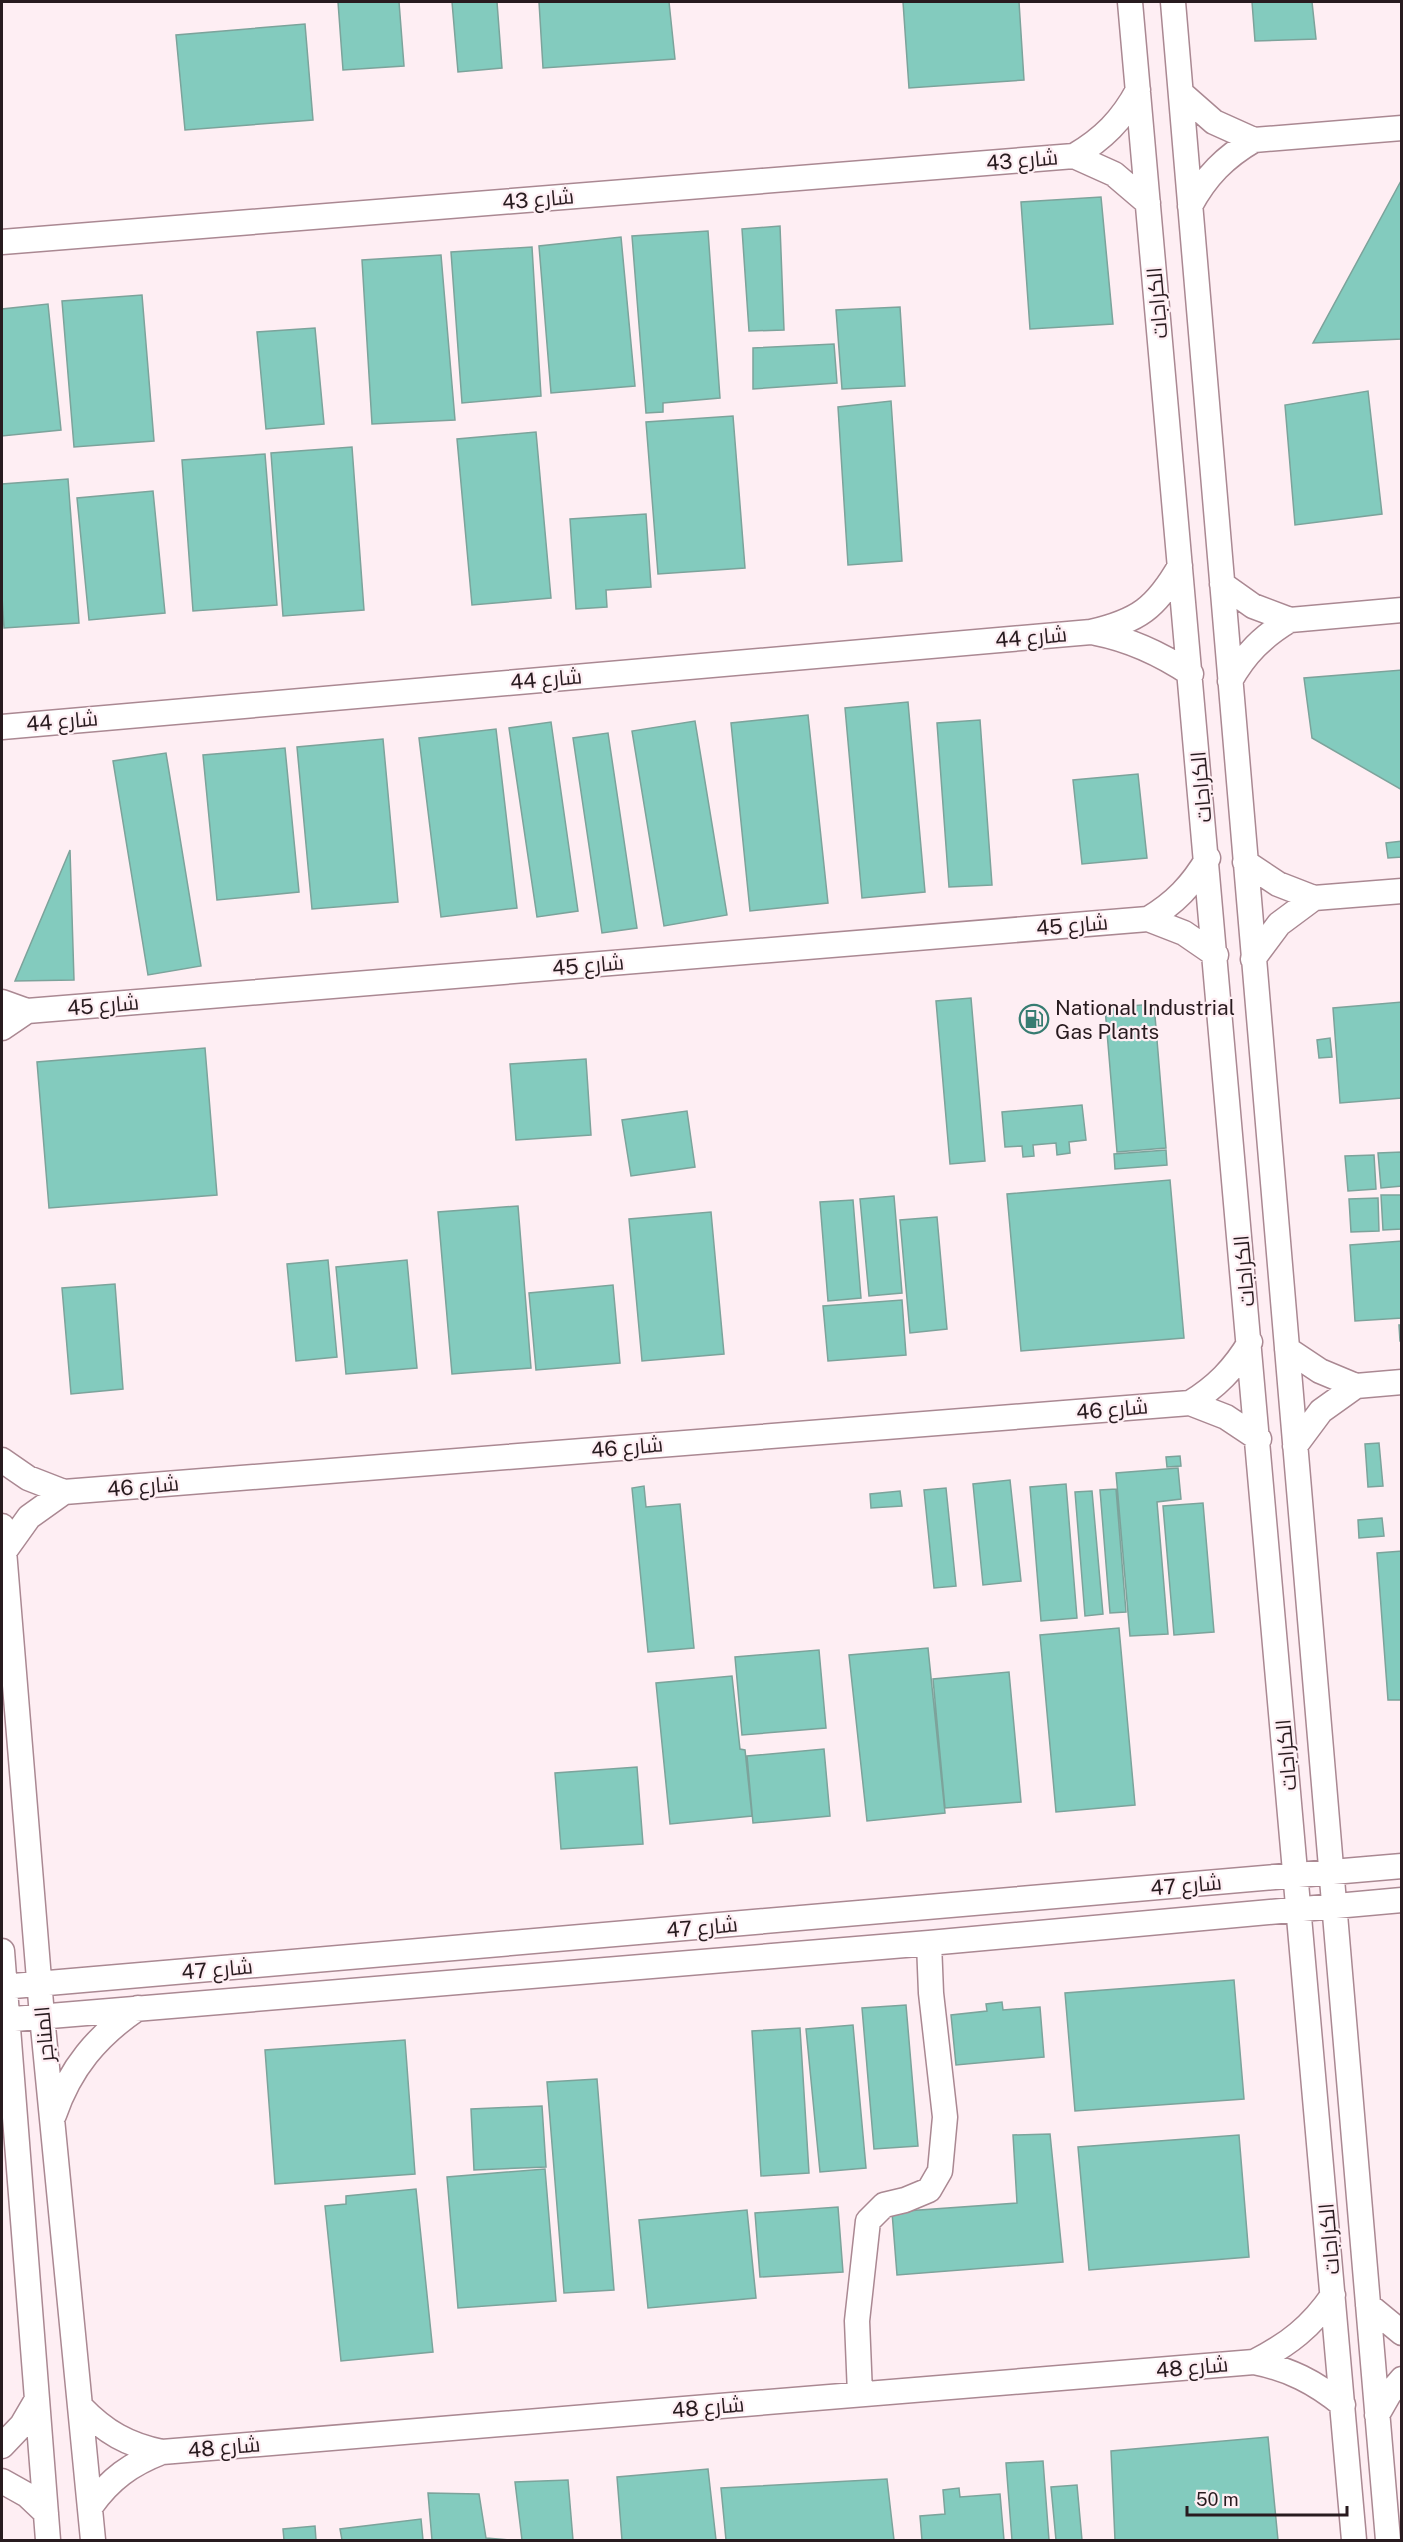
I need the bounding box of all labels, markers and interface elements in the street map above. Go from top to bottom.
street label: شارع 43 [985,144,1059,178]
street label: شارع 43 [501,183,575,217]
street label: الكراجات [1141,266,1173,340]
street label: شارع 44 [994,621,1068,655]
street label: شارع 44 [509,663,583,697]
street label: شارع 44 [25,705,99,739]
street label: الكراجات [1185,750,1217,824]
street label: شارع 45 [1035,909,1109,943]
street label: شارع 45 [551,949,625,983]
street label: شارع 45 [66,989,140,1023]
place label: National Industrial Gas Plants [1055,995,1235,1044]
fuel station icon: National Industrial Gas Plants [1018,1003,1050,1035]
street label: الكراجات [1228,1234,1260,1308]
street label: شارع 46 [1075,1393,1149,1427]
street label: شارع 46 [590,1431,664,1465]
street label: شارع 46 [106,1470,180,1504]
street label: الكراجات [1270,1718,1302,1792]
street label: شارع 47 [1149,1869,1223,1903]
street label: شارع 47 [665,1911,739,1945]
street label: شارع 47 [180,1953,254,1987]
street label: المناجر [29,2005,59,2064]
street label: الكراجات [1313,2202,1345,2276]
street label: شارع 48 [1155,2351,1229,2385]
street label: شارع 48 [671,2391,745,2425]
street label: شارع 48 [187,2431,261,2465]
scale bar [1187,2479,1348,2517]
text: 50 m [1196,2489,1239,2510]

